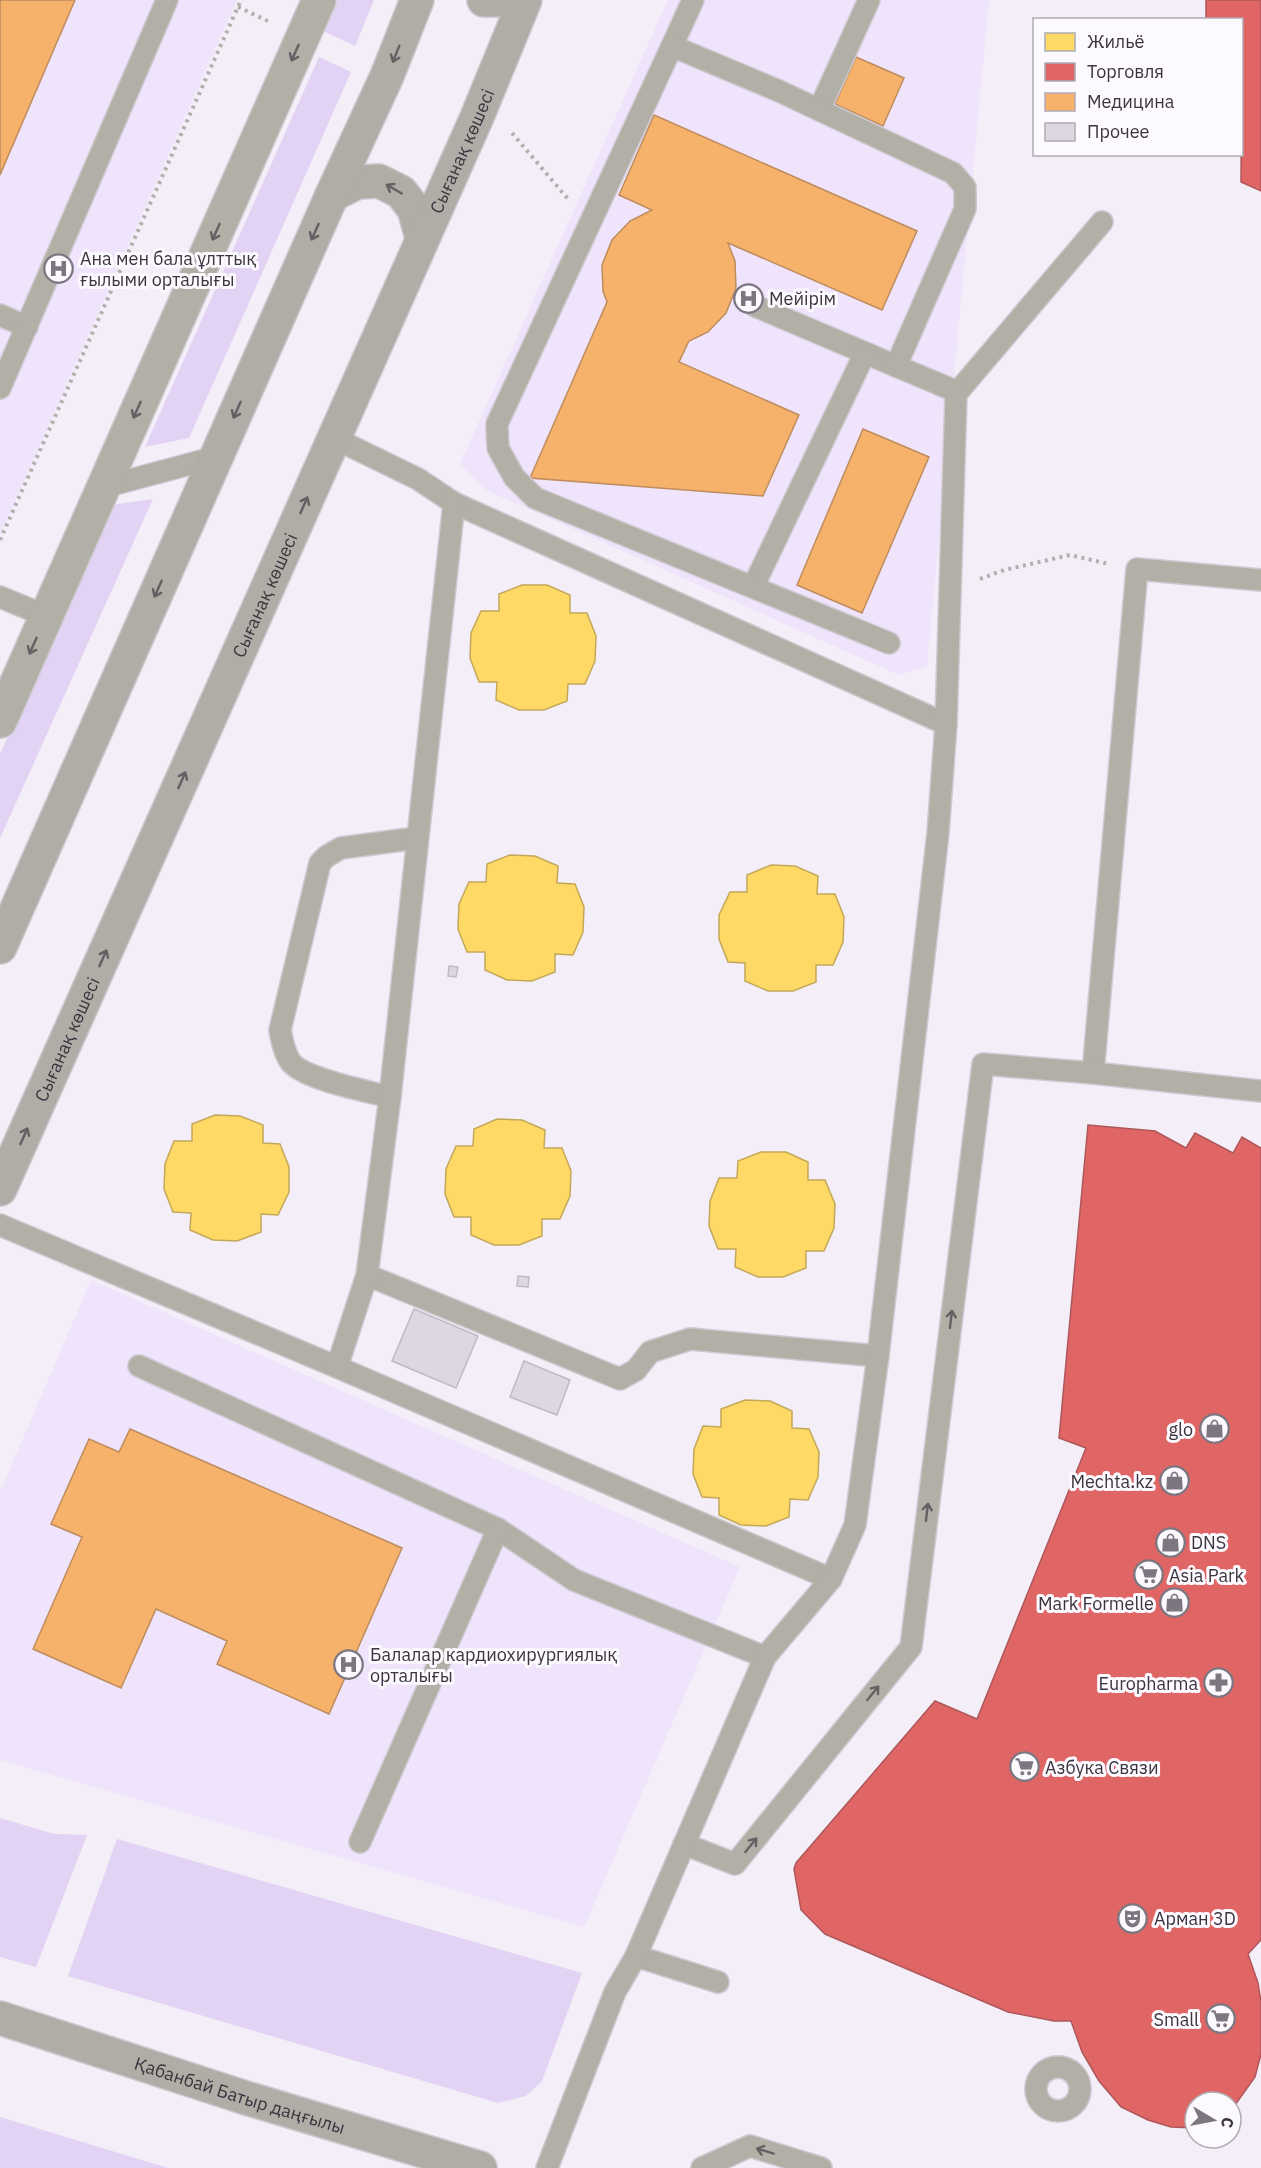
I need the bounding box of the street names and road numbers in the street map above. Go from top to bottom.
street label: Сығанақ көшесі [424,85,499,217]
street label: Сығанақ көшесі [227,529,302,661]
street label: Сығанақ көшесі [29,973,104,1105]
street label: Қабанбай Батыр даңғылы [132,2051,348,2139]

